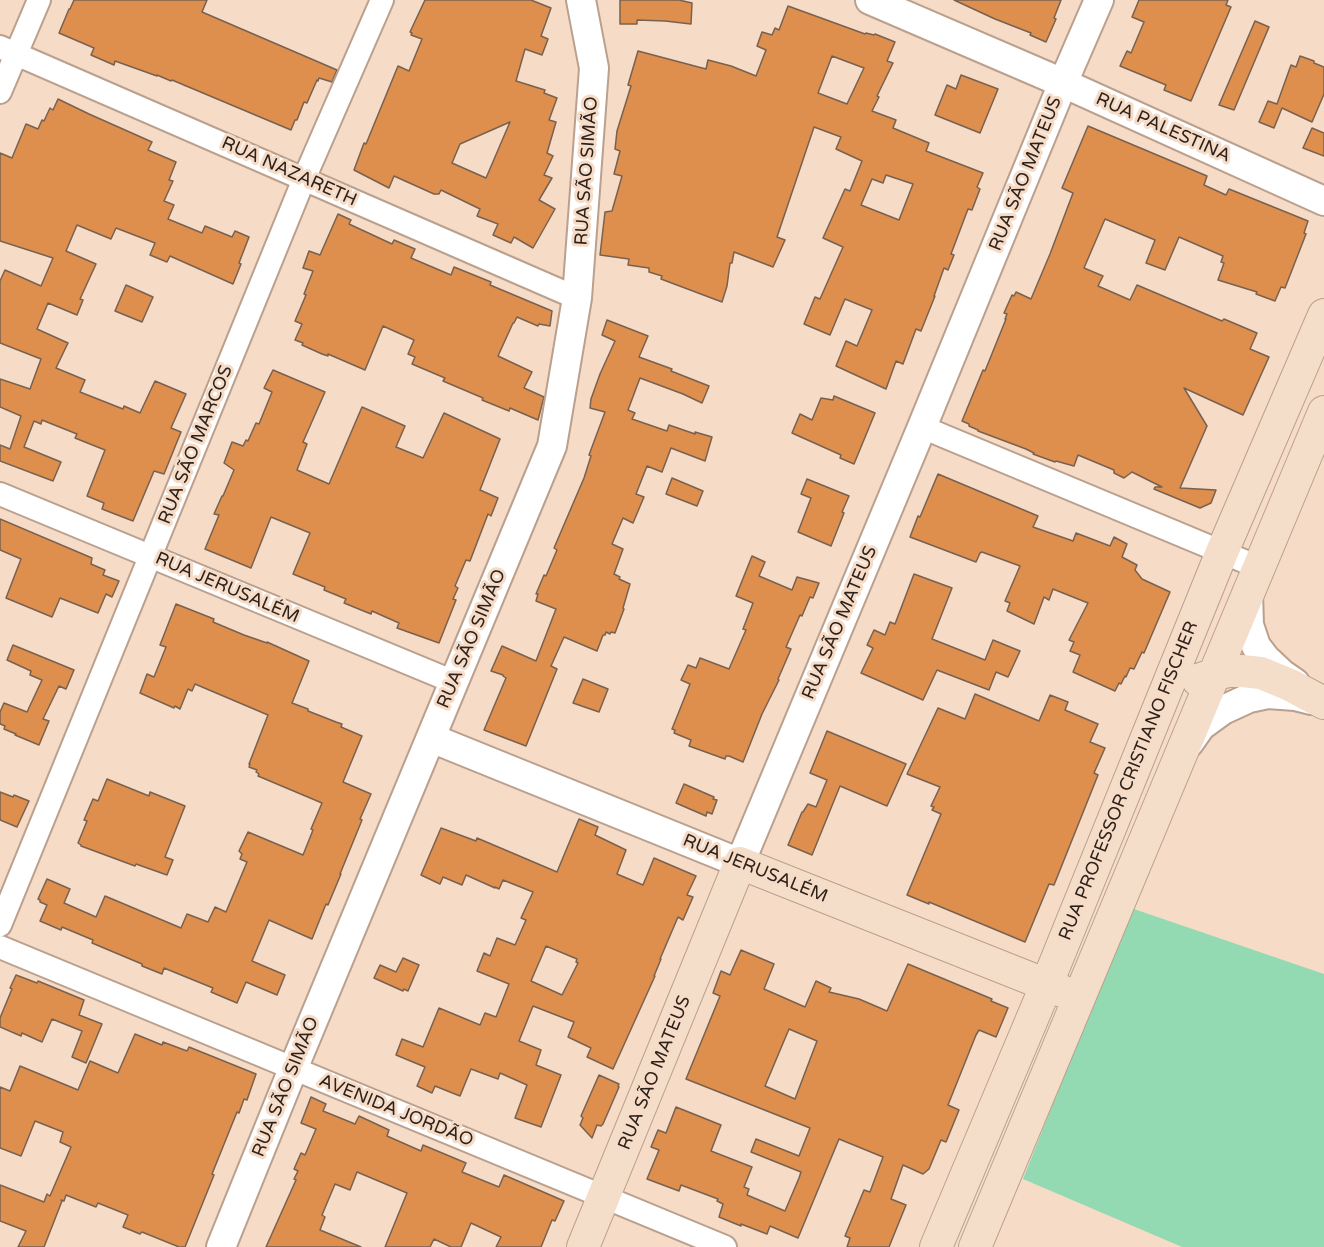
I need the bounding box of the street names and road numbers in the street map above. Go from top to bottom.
street label: RUA PALESTINA [1092,89,1234,167]
street label: RUA SÃO MATEUS [985,94,1067,254]
street label: RUA SÃO SIMÃO [571,96,603,246]
street label: RUA NAZARETH [218,132,360,212]
street label: RUA SÃO MARCOS [154,362,238,528]
street label: RUA SÃO MATEUS [798,543,882,703]
street label: RUA JERUSALÉM [152,548,302,628]
street label: RUA SÃO SIMÃO [433,566,511,712]
street label: RUA PROFESSOR CRISTIANO FISCHER [1055,618,1203,944]
street label: RUA JERUSALÉM [679,830,831,908]
street label: RUA SÃO MATEUS [614,993,696,1153]
street label: RUA SÃO SIMÃO [248,1014,324,1160]
street label: AVENIDA JORDÃO [316,1070,476,1152]

